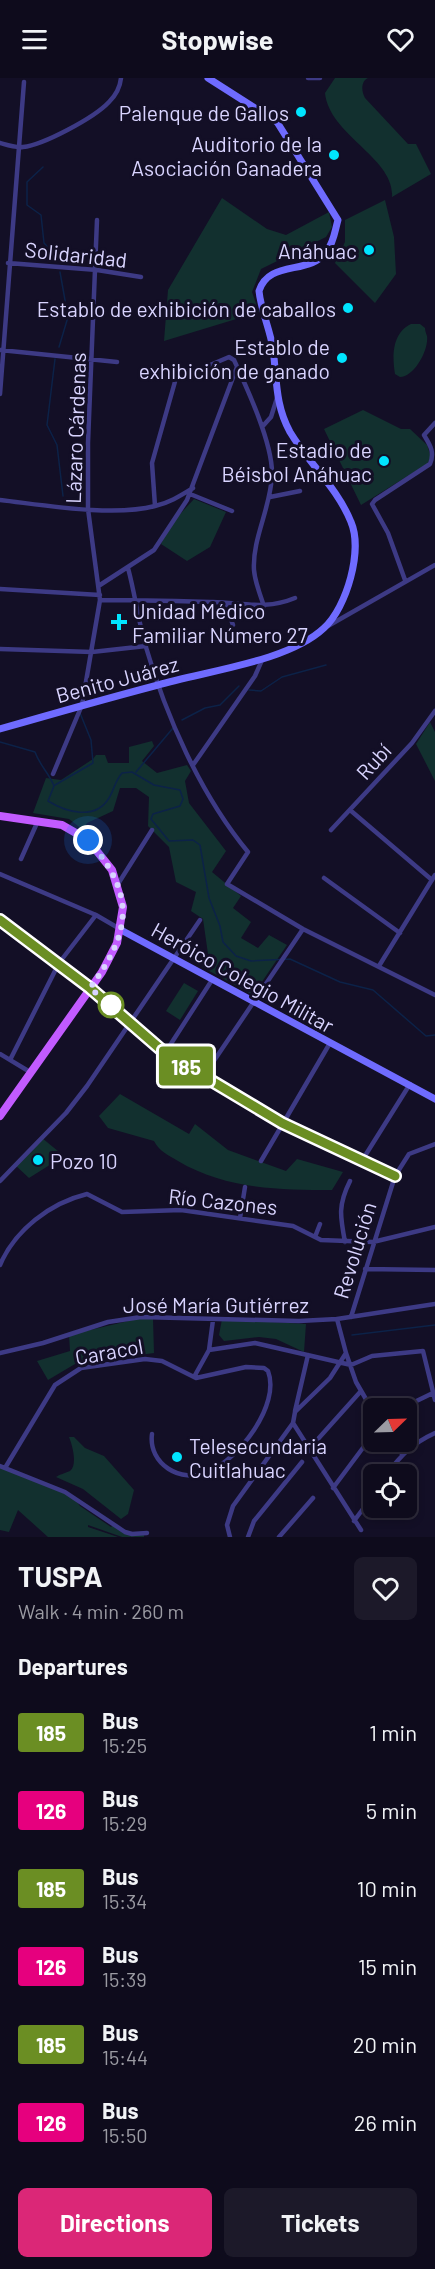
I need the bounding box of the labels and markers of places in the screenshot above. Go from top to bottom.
place label: Palenque de Gallos [119,100,289,125]
marker: Palenque de Gallos [294,105,308,119]
place label: Auditorio de la Asociación Ganadera [131,131,322,180]
marker: Auditorio de la Asociación Ganadera [327,148,341,162]
place label: Anáhuac [278,238,357,263]
marker: Anáhuac [362,243,376,257]
place label: Establo de exhibición de caballos [37,296,336,321]
marker: Establo de exhibición de caballos [341,301,355,315]
place label: Establo de exhibición de ganado [139,334,330,383]
marker: Establo de exhibición de ganado [335,351,349,365]
place label: Estadio de Béisbol Anáhuac [221,437,372,486]
marker: Estadio de Béisbol Anáhuac [377,454,391,468]
place label: Unidad Médico Familiar Número 27 [132,598,308,647]
marker: Unidad Médico Familiar Número 27 [110,613,128,631]
unlabelled marker [98,992,124,1018]
place label: Pozo 10 [50,1148,118,1173]
marker: Pozo 10 [31,1153,45,1167]
place label: Telesecundaria Cuitlahuac [189,1433,327,1482]
marker: Telesecundaria Cuitlahuac [170,1450,184,1464]

